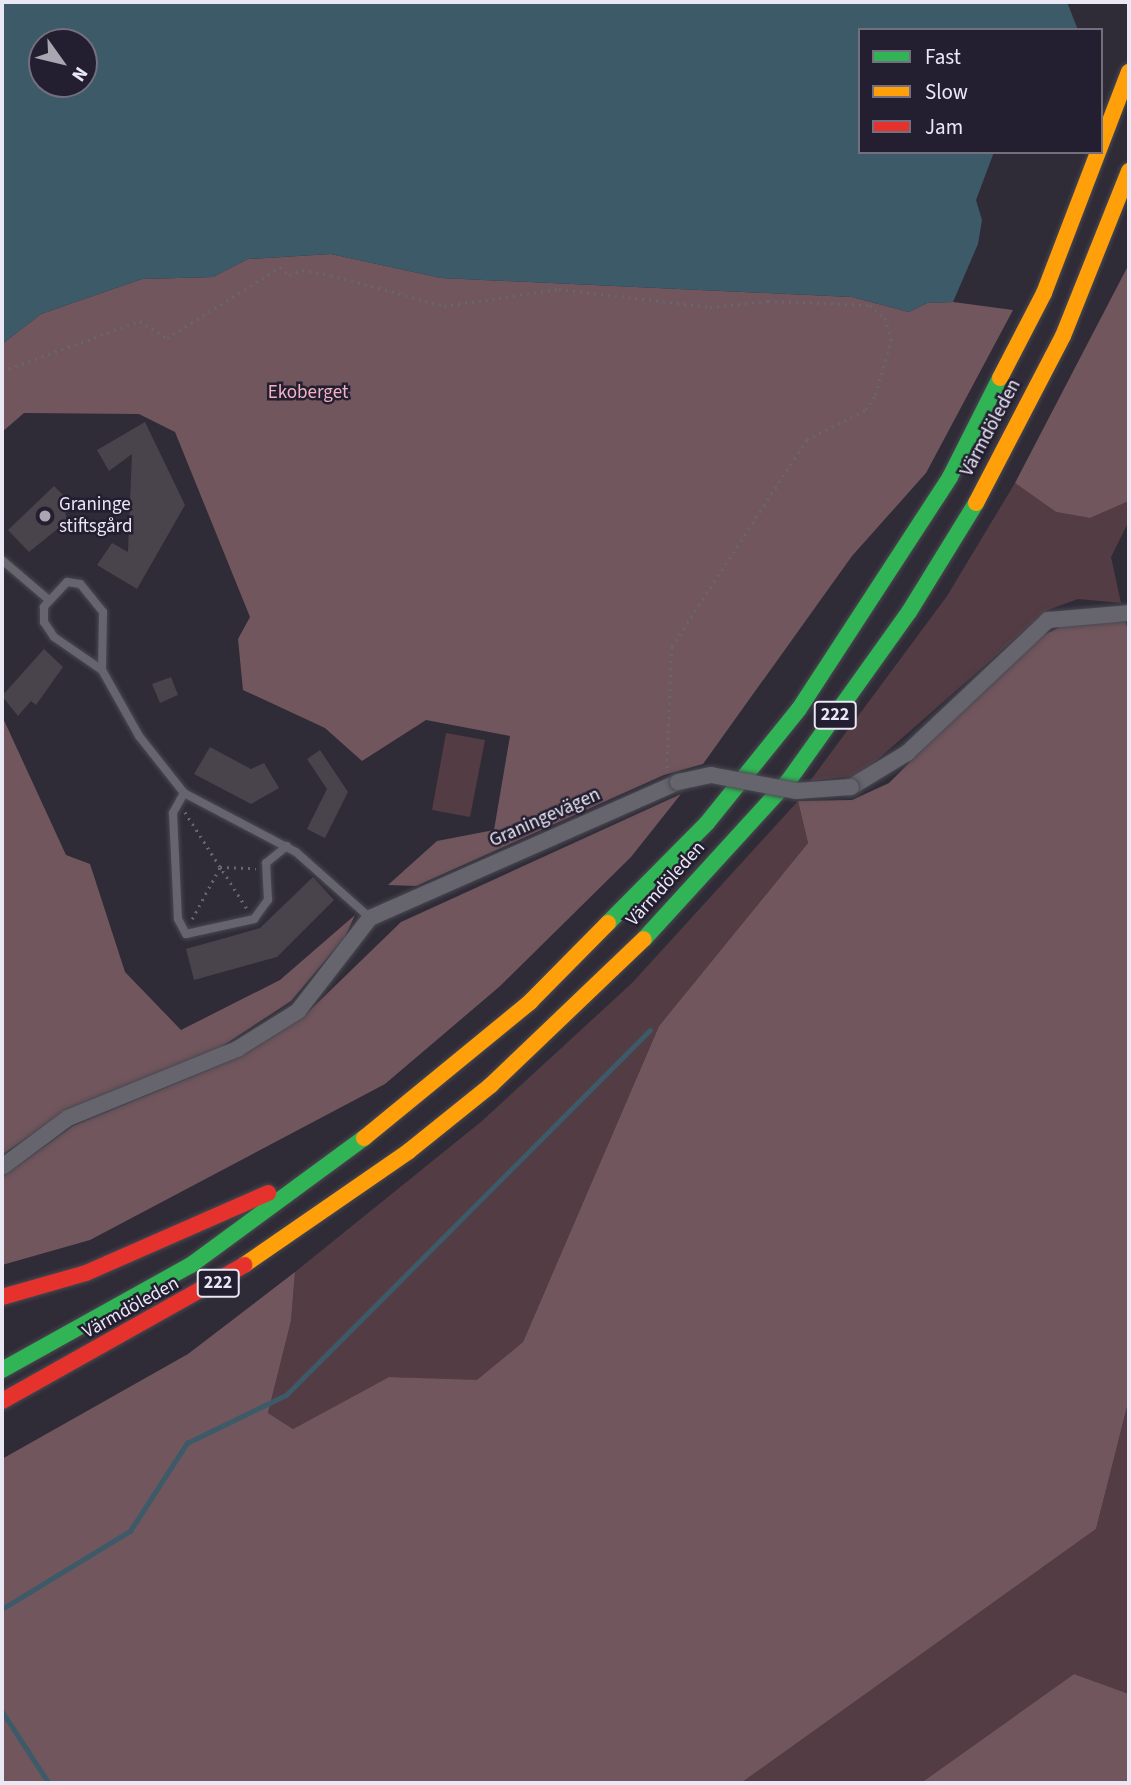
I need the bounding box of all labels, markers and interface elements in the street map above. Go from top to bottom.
north arrow [28,28,98,98]
legend [858,28,1103,154]
text: Fast [925,42,961,72]
text: N [64,61,94,87]
text: Slow [925,77,968,107]
text: Jam [925,112,963,142]
street label: Värmdöleden [956,376,1026,480]
park label: Ekoberget [268,382,348,404]
place label: Graninge stiftsgård [59,494,133,538]
marker: Graninge stiftsgård [37,508,53,524]
road number: 222 [812,700,858,730]
street label: Graningevägen [486,783,604,853]
street label: Värmdöleden [622,837,710,931]
road number: 222 [195,1268,241,1298]
street label: Värmdöleden [79,1272,183,1344]

